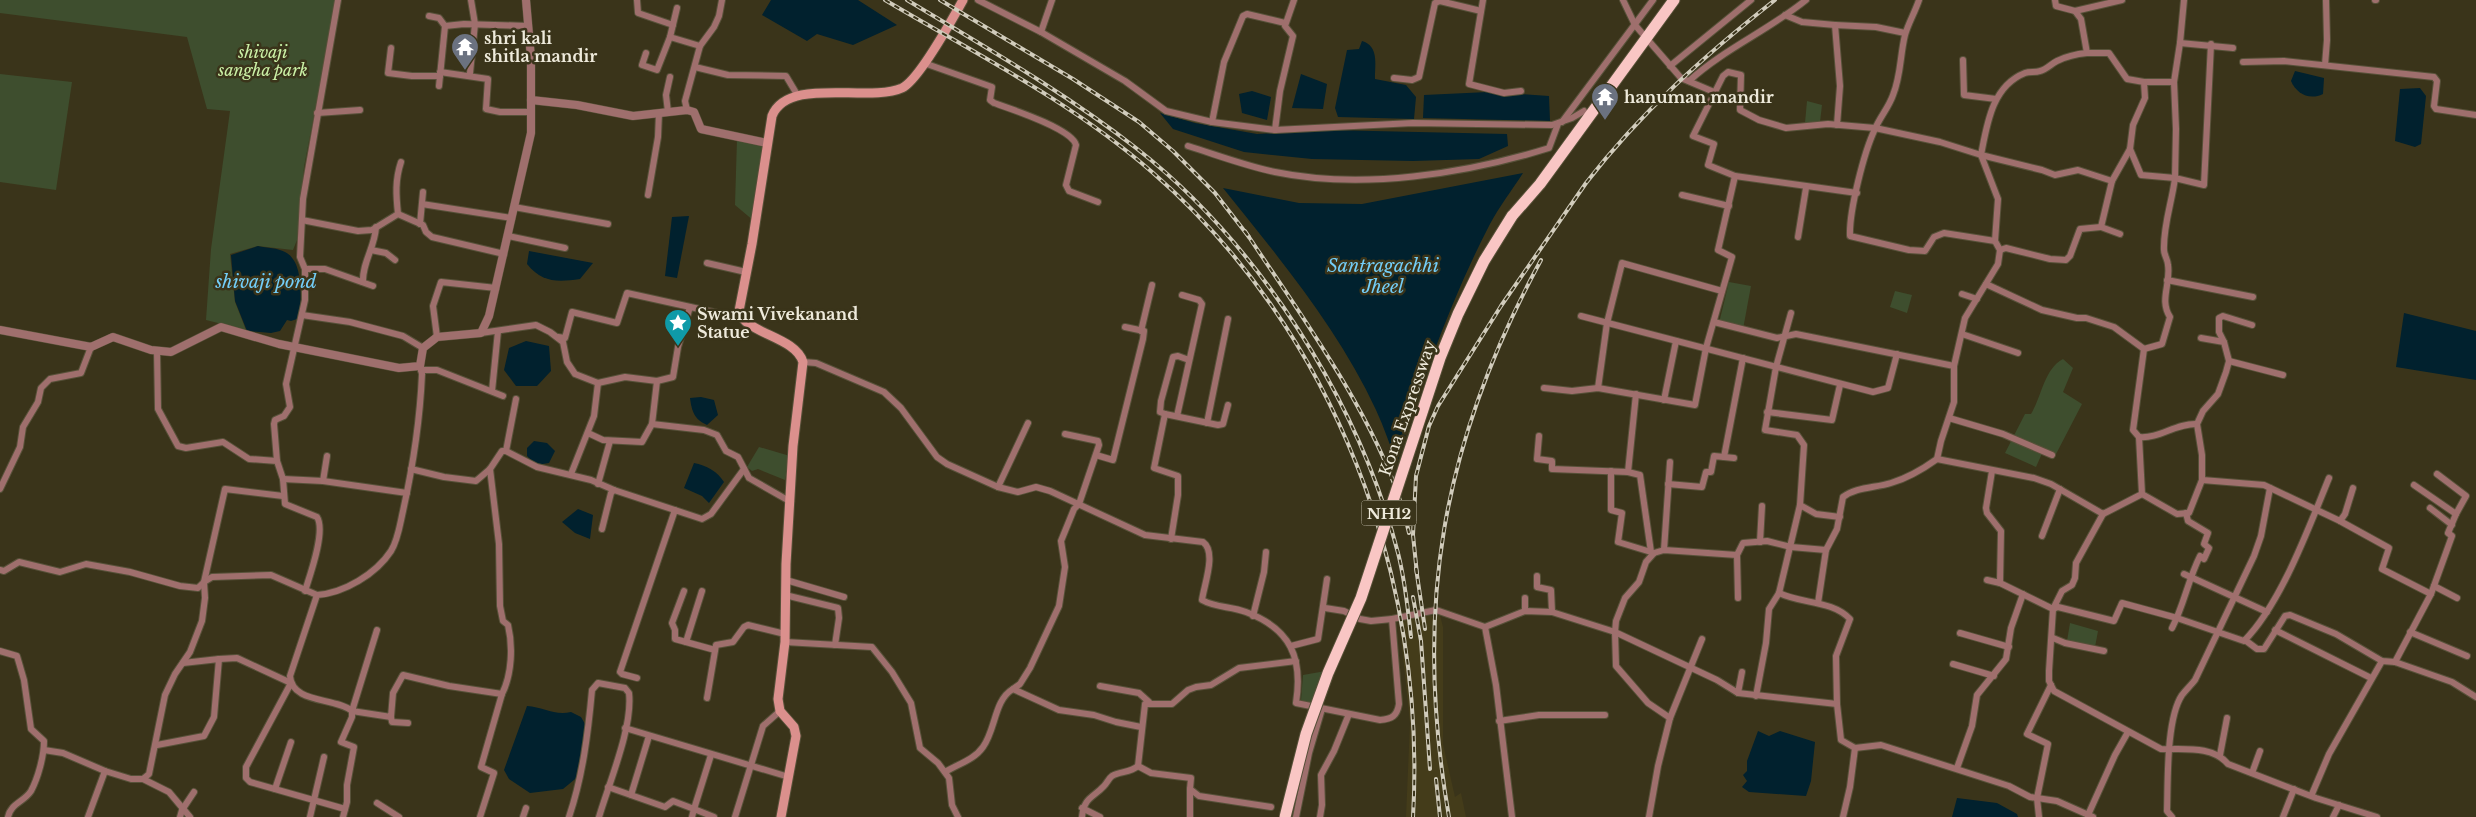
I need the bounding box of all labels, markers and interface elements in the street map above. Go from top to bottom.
place label: shri kali shitla mandir [484,28,597,66]
temple icon: shri kali shitla mandir [450,32,480,71]
park label: shivaji sangha park [217,42,308,80]
temple icon: hanuman mandir [1590,82,1620,121]
place label: hanuman mandir [1624,87,1774,107]
water label: Santragachhi Jheel [1327,255,1440,298]
water label: shivaji pond [215,271,317,293]
place label: Swami Vivekanand Statue [697,304,858,342]
place icon: Swami Vivekanand Statue [663,308,693,347]
street label: Kona Expressway [1374,337,1440,479]
road number: NH12 [1362,500,1416,526]

